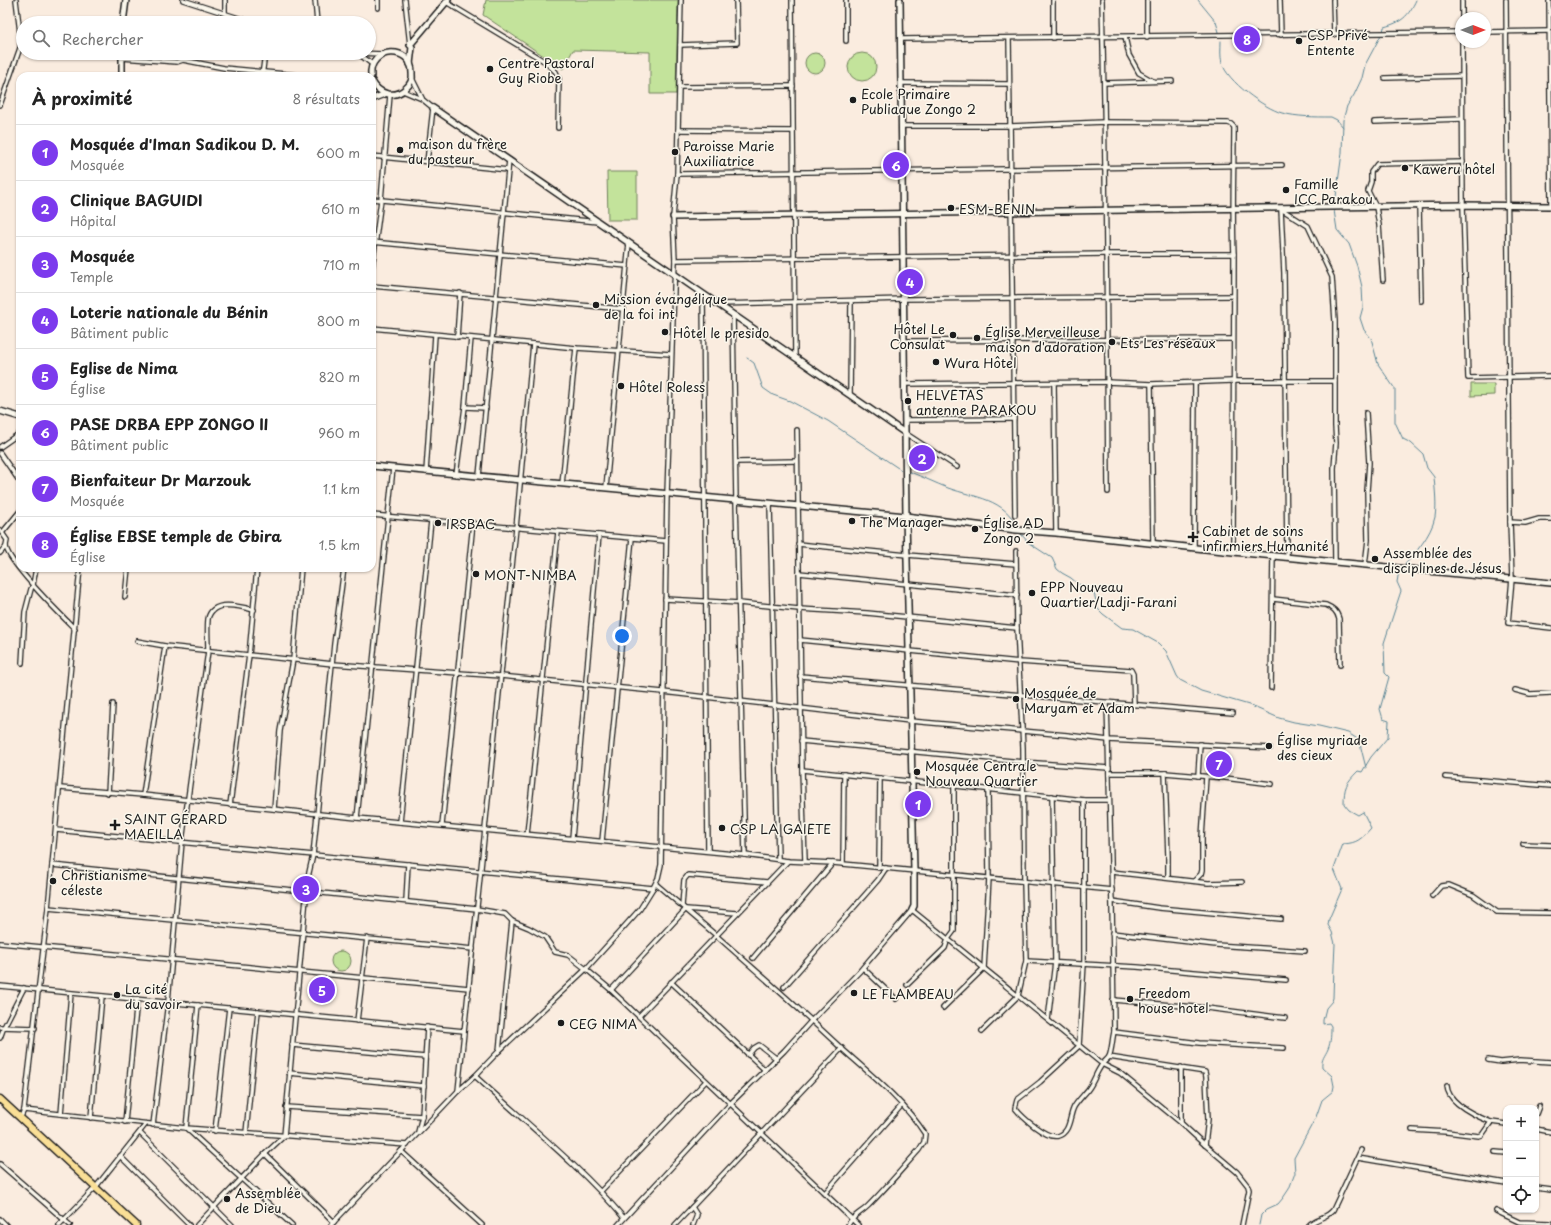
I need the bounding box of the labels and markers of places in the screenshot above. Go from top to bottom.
pin: 8 [1234,24,1260,54]
place label: CSP Privé Entente [1307,25,1368,59]
marker: CSP Privé Entente [1294,36,1304,46]
place label: Centre Pastoral Guy Riobe [498,53,594,87]
marker: Centre Pastoral Guy Riobe [485,64,495,74]
place label: Ecole Primaire Publiaque Zongo 2 [861,84,976,118]
marker: Ecole Primaire Publiaque Zongo 2 [848,95,858,105]
place label: maison du frère du pasteur [408,134,507,168]
place label: Paroisse Marie Auxiliatrice [683,136,774,170]
marker: maison du frère du pasteur [395,145,405,155]
marker: Paroisse Marie Auxiliatrice [670,147,680,157]
pin: 6 [883,150,909,180]
place label: Kaweru hôtel [1413,159,1495,178]
marker: Kaweru hôtel [1400,163,1410,173]
place label: Famille ICC Parakou [1294,174,1373,208]
marker: Famille ICC Parakou [1281,185,1291,195]
place label: ESM-BENIN [959,199,1035,218]
marker: ESM-BENIN [946,203,956,213]
pin: 4 [897,267,923,297]
place label: Mission évangélique de la foi int [604,289,727,323]
marker: Mission évangélique de la foi int [591,300,601,310]
place label: Hôtel Le Consulat [890,319,945,353]
place label: Église Merveilleuse maison d'adoration [985,322,1105,356]
place label: Hôtel le presido [673,323,769,342]
marker: Hôtel le presido [660,327,670,337]
marker: Hôtel Le Consulat [948,330,958,340]
marker: Église Merveilleuse maison d'adoration [972,333,982,343]
place label: Ets Les réseaux [1120,333,1216,352]
marker: Ets Les réseaux [1107,337,1117,347]
place label: Wura Hôtel [944,353,1016,372]
marker: Wura Hôtel [931,357,941,367]
place label: Hôtel Roless [629,377,705,396]
marker: Hôtel Roless [616,381,626,391]
place label: HELVETAS antenne PARAKOU [916,385,1037,419]
marker: HELVETAS antenne PARAKOU [903,396,913,406]
pin: 2 [909,443,935,473]
place label: The Manager [860,512,944,531]
place label: Église AD Zongo 2 [983,513,1044,547]
place label: IRSBAC [446,514,495,533]
marker: The Manager [847,516,857,526]
marker: IRSBAC [433,518,443,528]
place label: Cabinet de soins infirmiers Humanité [1202,521,1329,555]
marker: Église AD Zongo 2 [970,524,980,534]
marker: Cabinet de soins infirmiers Humanité [1187,531,1199,543]
place label: Assemblée des disciplines de Jésus [1383,543,1501,577]
marker: Assemblée des disciplines de Jésus [1370,554,1380,564]
place label: MONT-NIMBA [484,565,577,584]
marker: MONT-NIMBA [471,569,481,579]
place label: EPP Nouveau Quartier/Ladji-Farani [1040,577,1177,611]
marker: EPP Nouveau Quartier/Ladji-Farani [1027,588,1037,598]
place label: Mosquée de Maryam et Adam [1024,683,1135,717]
marker: Mosquée de Maryam et Adam [1011,694,1021,704]
place label: Église myriade des cieux [1277,730,1368,764]
marker: Église myriade des cieux [1264,741,1274,751]
pin: 7 [1206,749,1232,779]
place label: Mosquée Centrale Nouveau Quartier [925,756,1039,790]
marker: Mosquée Centrale Nouveau Quartier [912,767,922,777]
pin: 1 [905,789,931,819]
place label: SAINT GÉRARD MAEILLA [124,809,227,843]
marker: SAINT GÉRARD MAEILLA [109,819,121,831]
place label: CSP LA GAIETE [730,819,831,838]
marker: CSP LA GAIETE [717,823,727,833]
place label: Christianisme céleste [61,865,147,899]
pin: 3 [293,874,319,904]
marker: Christianisme céleste [48,876,58,886]
pin: 5 [309,975,335,1005]
place label: La cité du savoir [125,979,182,1013]
place label: Freedom house hotel [1138,983,1209,1017]
place label: LE FLAMBEAU [862,984,954,1003]
marker: LE FLAMBEAU [849,988,859,998]
marker: La cité du savoir [112,990,122,1000]
marker: Freedom house hotel [1125,994,1135,1004]
place label: CEG NIMA [569,1014,637,1033]
marker: CEG NIMA [556,1018,566,1028]
place label: Assemblée de Dieu [235,1183,301,1217]
marker: Assemblée de Dieu [222,1194,232,1204]

